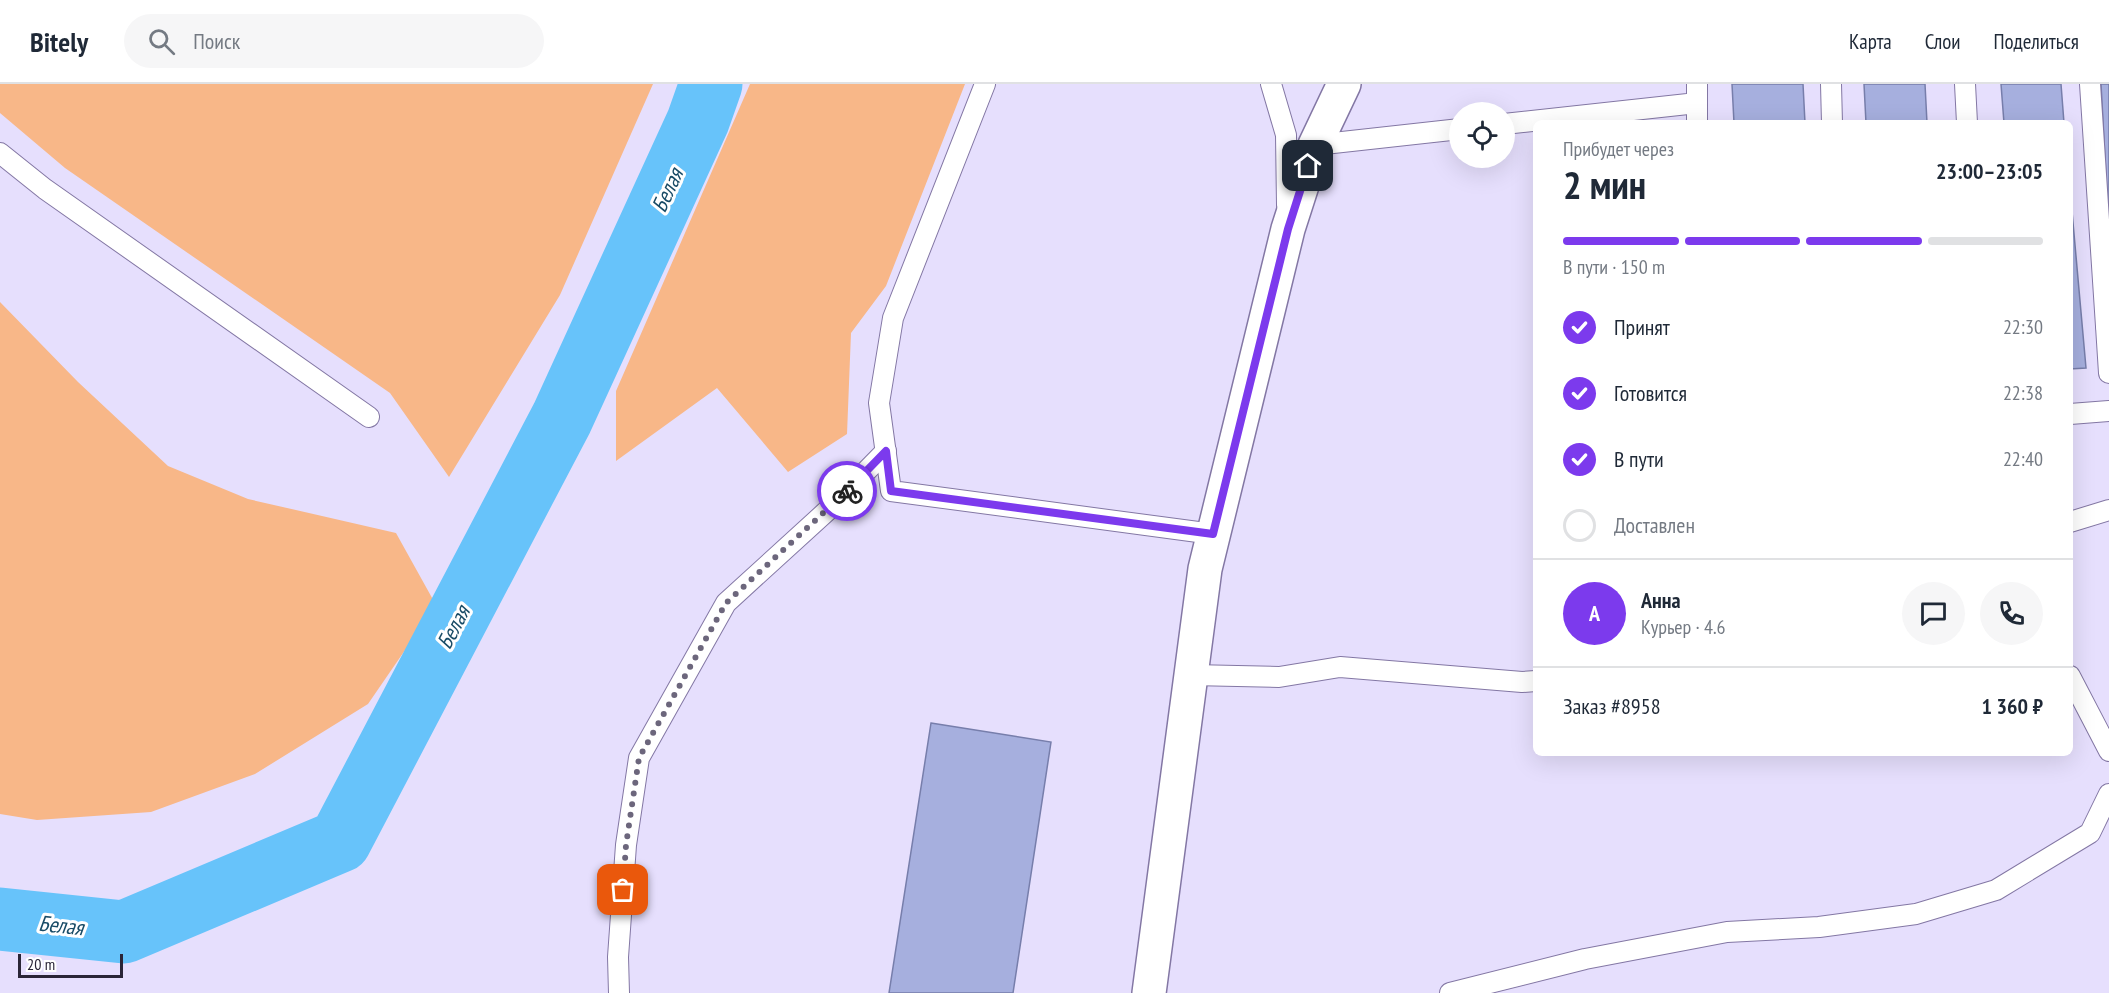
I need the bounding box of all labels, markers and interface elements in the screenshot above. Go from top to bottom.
search box [124,14,544,68]
text: Bitely [30,23,88,60]
icon: search [145,25,178,58]
text: Поиск [193,27,240,55]
text: Карта [1849,28,1892,55]
text: Слои [1925,28,1960,55]
text: Поделиться [1993,28,2079,55]
map controls [1449,102,1515,168]
button: locate [1449,102,1515,168]
text: Прибудет через [1563,136,1674,162]
pin [1282,140,1333,191]
icon: home [1291,149,1324,182]
text: 23:00–23:05 [1936,157,2043,185]
text: 2 мин [1563,159,1646,210]
water label: Белая [645,162,690,216]
text: В пути · 150 m [1563,254,1665,280]
icon: check [1563,311,1596,344]
text: Принят [1614,313,1670,341]
text: 22:30 [2003,314,2043,340]
icon: check [1563,377,1596,410]
text: Готовится [1614,379,1687,407]
text: 22:38 [2003,380,2043,406]
icon: check [1563,443,1596,476]
text: В пути [1614,445,1664,473]
text: 22:40 [2003,446,2043,472]
courier [817,461,877,521]
icon: bike [831,475,864,508]
text: Доставлен [1614,511,1695,539]
button: chat [1902,582,1965,645]
button: phone [1980,582,2043,645]
text: Анна [1641,586,1681,614]
water label: Белая [430,598,477,653]
text: А [1589,599,1600,627]
text: Курьер · 4.6 [1641,614,1726,640]
text: Заказ #8958 [1563,692,1661,720]
text: 1 360 ₽ [1981,692,2043,720]
pin [597,864,648,915]
icon: bag [606,873,639,906]
water label: Белая [37,909,87,942]
scale bar [18,951,123,978]
text: 20 m [27,954,55,974]

